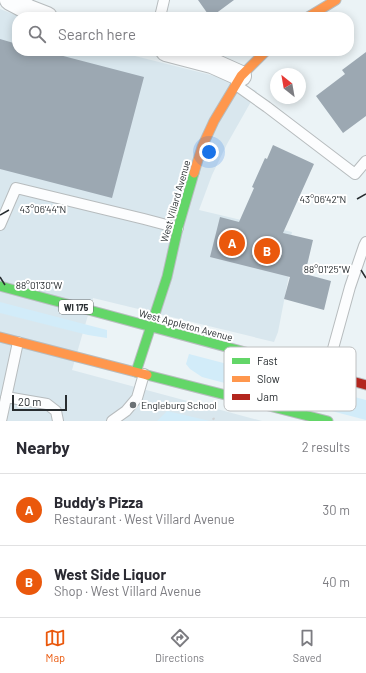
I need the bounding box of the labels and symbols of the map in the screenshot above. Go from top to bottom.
north arrow [270,68,306,104]
your location [199,142,219,162]
street label: West Villard Avenue [158,159,192,243]
text: 43°06'42"N [300,193,346,205]
text: 43°06'44"N [20,203,66,215]
pin: A [219,228,245,258]
pin: B [254,236,280,266]
text: 88°01'25"W [304,263,350,275]
text: 88°01'30"W [16,279,63,291]
road number: WI 175 [59,300,93,314]
street label: West Appleton Avenue [138,307,234,343]
legend [224,347,356,411]
text: Fast [257,354,278,367]
text: Slow [257,372,280,385]
text: Jam [257,390,278,403]
scale bar [12,393,67,412]
place label: Engleburg School [141,399,217,411]
marker: Engleburg School [128,400,138,410]

